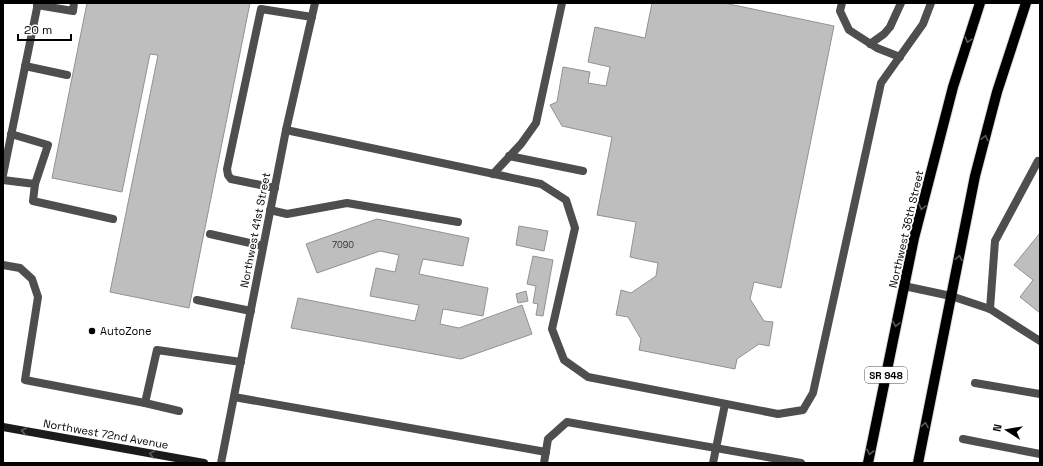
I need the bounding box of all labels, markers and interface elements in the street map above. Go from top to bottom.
scale bar [18,16,71,42]
text: 20 m [24,22,52,38]
one-way arrow [964,36,973,43]
one-way arrow [980,135,989,142]
street label: Northwest 36th Street [886,169,926,289]
street label: Northwest 41st Street [237,171,273,289]
one-way arrow [918,204,927,211]
house number: 7090 [332,239,354,251]
one-way arrow [954,255,963,261]
one-way arrow [893,321,901,327]
place label: AutoZone [100,324,152,338]
marker: AutoZone [87,326,97,336]
road number: SR 948 [865,367,907,383]
north arrow [987,410,1027,450]
street label: Northwest 72nd Avenue [42,416,170,452]
one-way arrow [921,422,929,428]
text: N [990,423,1005,433]
one-way arrow [21,427,27,436]
one-way arrow [867,448,875,455]
one-way arrow [149,450,155,458]

